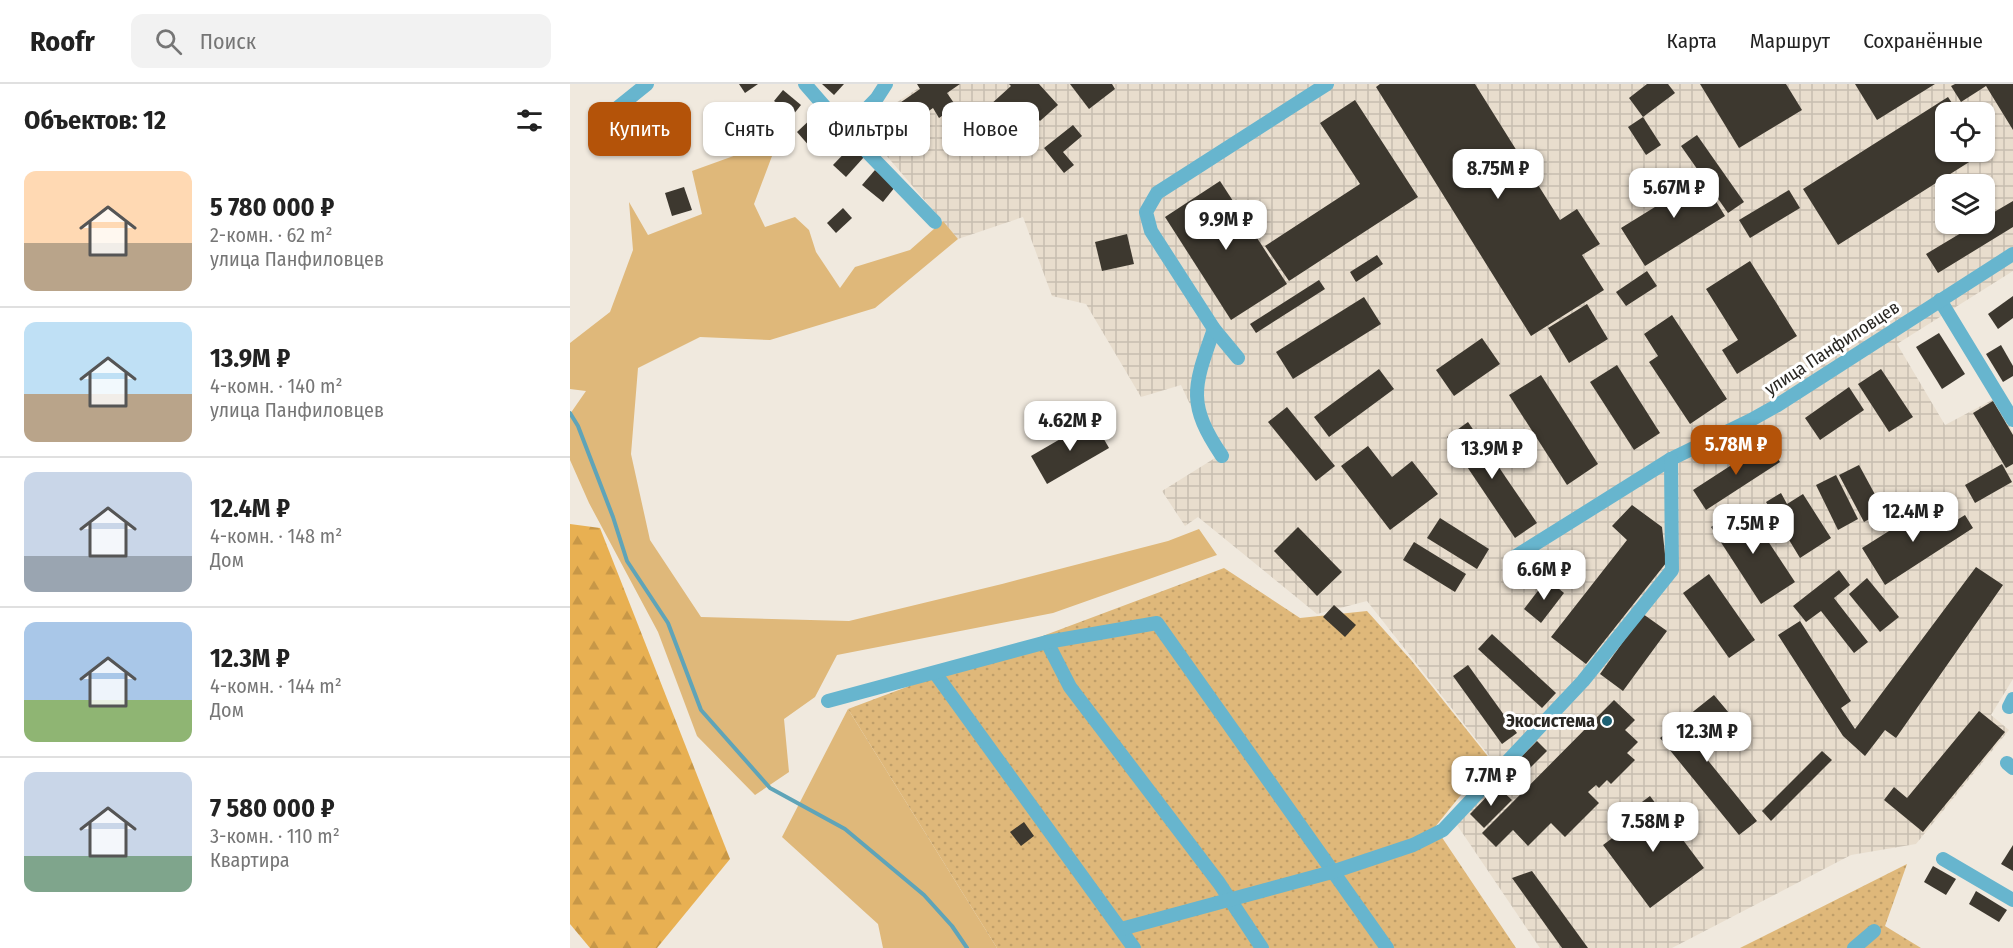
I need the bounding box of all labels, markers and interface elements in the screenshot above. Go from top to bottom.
search box [131,14,551,68]
text: Roofr [30,25,95,58]
icon: search [152,25,185,58]
text: Поиск [200,28,256,55]
text: Карта [1667,28,1717,54]
text: Маршрут [1750,28,1830,54]
text: Сохранённые [1863,28,1983,54]
chip: Купить [588,102,691,156]
chip: Снять [703,102,795,156]
chip: Фильтры [807,102,930,156]
chip: Новое [942,102,1039,156]
map controls [1935,102,1995,234]
button: locate [1935,102,1995,162]
icon: filters [513,104,546,137]
text: Объектов: 12 [24,105,166,136]
pin: 8.75M ₽ [1443,149,1553,200]
text: 8.75M ₽ [1467,156,1529,180]
pin: 5.67M ₽ [1619,168,1729,219]
button: layers [1935,174,1995,234]
text: 5.67M ₽ [1643,175,1705,199]
text: 5 780 000 ₽ [210,192,334,223]
icon: home [72,195,144,267]
pin: 9.9M ₽ [1177,200,1275,251]
text: 9.9M ₽ [1199,207,1253,231]
text: 2-комн. · 62 m² [210,223,332,247]
text: улица Панфиловцев [210,247,384,271]
street label: улица Панфиловцев [1760,296,1904,400]
text: 13.9M ₽ [210,343,290,374]
icon: home [72,346,144,418]
text: 4-комн. · 140 m² [210,374,343,398]
text: улица Панфиловцев [210,398,384,422]
pin: 4.62M ₽ [1015,401,1125,452]
text: 4.62M ₽ [1038,408,1102,432]
pin: 5.78M ₽ [1681,425,1791,476]
pin: 13.9M ₽ [1437,429,1547,480]
text: 5.78M ₽ [1705,432,1767,456]
text: 13.9M ₽ [1461,436,1523,460]
pin: 12.4M ₽ [1858,492,1968,543]
text: 12.4M ₽ [210,493,290,524]
icon: home [72,496,144,568]
text: 12.4M ₽ [1882,499,1944,523]
pin: 7.5M ₽ [1704,504,1802,555]
text: 7.5M ₽ [1727,511,1779,535]
text: 4-комн. · 148 m² [210,524,342,548]
text: Дом [210,548,244,572]
pin: 6.6M ₽ [1495,550,1593,601]
text: 6.6M ₽ [1517,557,1571,581]
text: 12.3M ₽ [210,643,290,674]
icon: home [72,646,144,718]
text: 4-комн. · 144 m² [210,674,342,698]
text: Дом [210,698,244,722]
place label: Экосистема [1506,710,1595,732]
pin: 12.3M ₽ [1652,712,1762,763]
marker: Экосистема [1600,714,1614,728]
text: 12.3M ₽ [1676,719,1738,743]
pin: 7.7M ₽ [1442,756,1540,807]
text: 7.7M ₽ [1466,763,1517,787]
text: 7 580 000 ₽ [210,793,335,824]
icon: home [72,796,144,868]
pin: 7.58M ₽ [1598,802,1708,853]
text: 7.58M ₽ [1621,809,1685,833]
text: 3-комн. · 110 m² [210,824,340,848]
text: Квартира [210,848,290,872]

